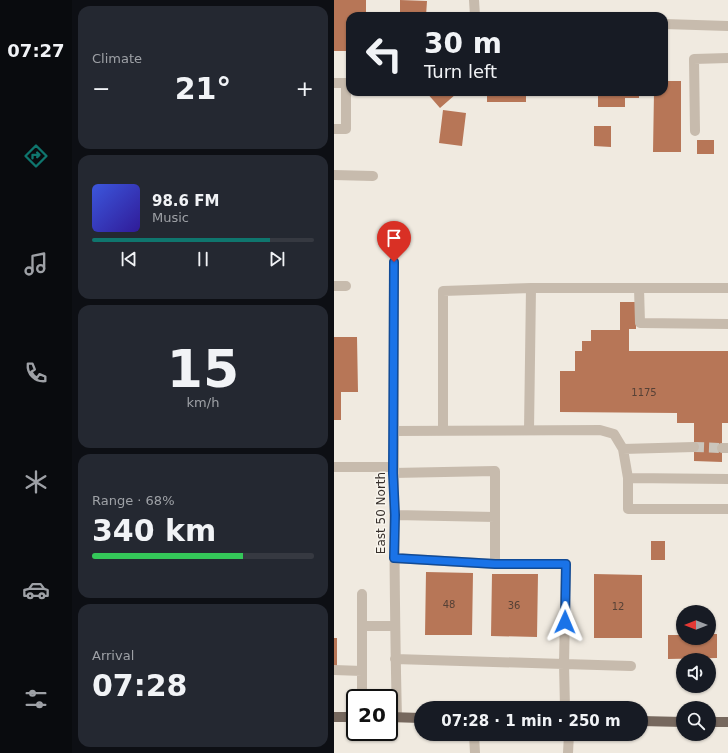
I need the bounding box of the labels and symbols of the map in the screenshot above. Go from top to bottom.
pin [377,221,411,262]
house number: 1175 [631,387,657,398]
street label: East 50 North [374,472,388,554]
house number: 48 [443,599,455,610]
house number: 36 [508,600,520,611]
position arrow [544,601,586,643]
house number: 12 [612,601,624,612]
north arrow [676,605,716,645]
speed limit sign: 20 [346,689,398,741]

